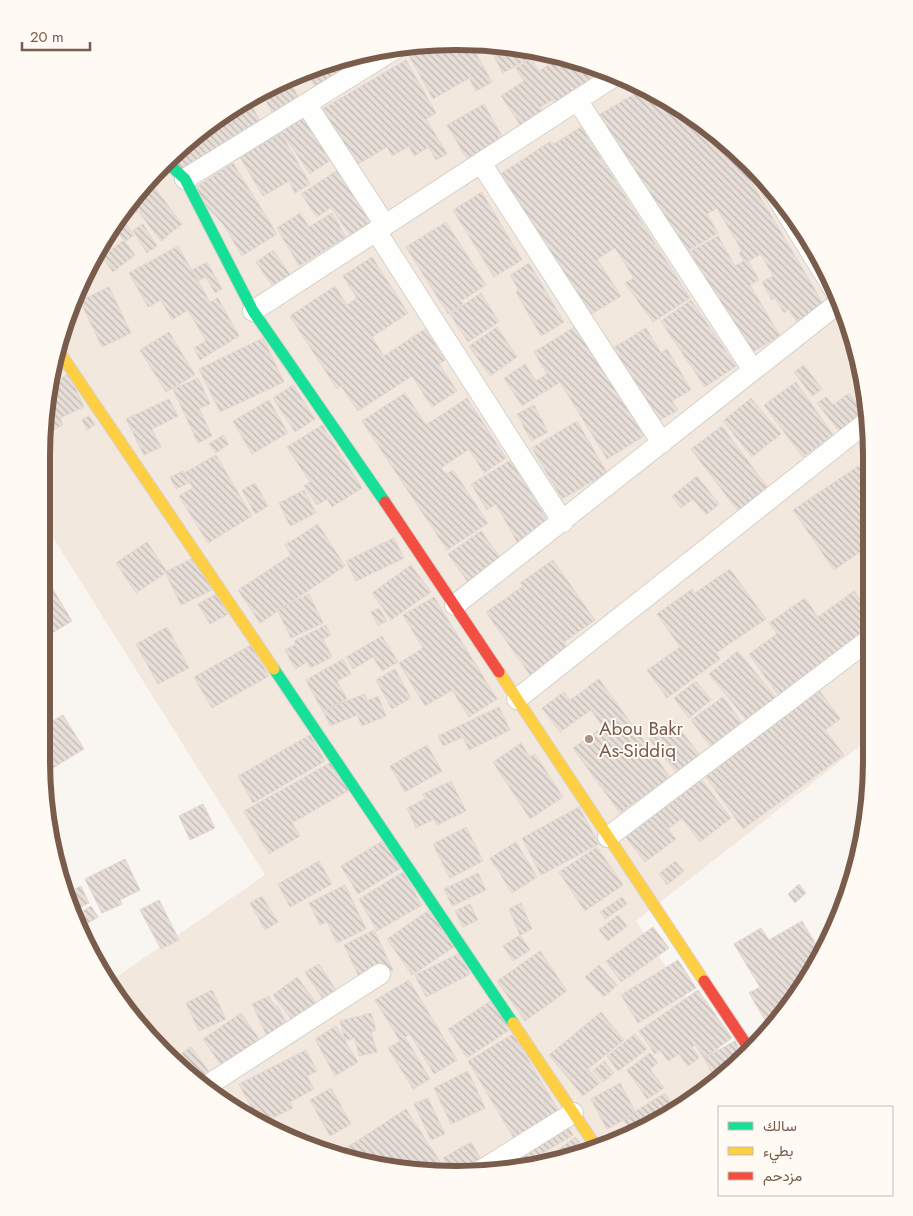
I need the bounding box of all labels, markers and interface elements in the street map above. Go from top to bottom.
scale bar [22,20,90,52]
text: 20 m [30,26,64,48]
place label: Abou Bakr As-Siddiq [599,715,684,764]
marker: Abou Bakr As-Siddiq [583,733,595,745]
legend [718,1106,893,1196]
text: سالك [763,1115,797,1137]
text: بطيء [763,1140,793,1164]
text: مزدحم [763,1165,802,1187]

